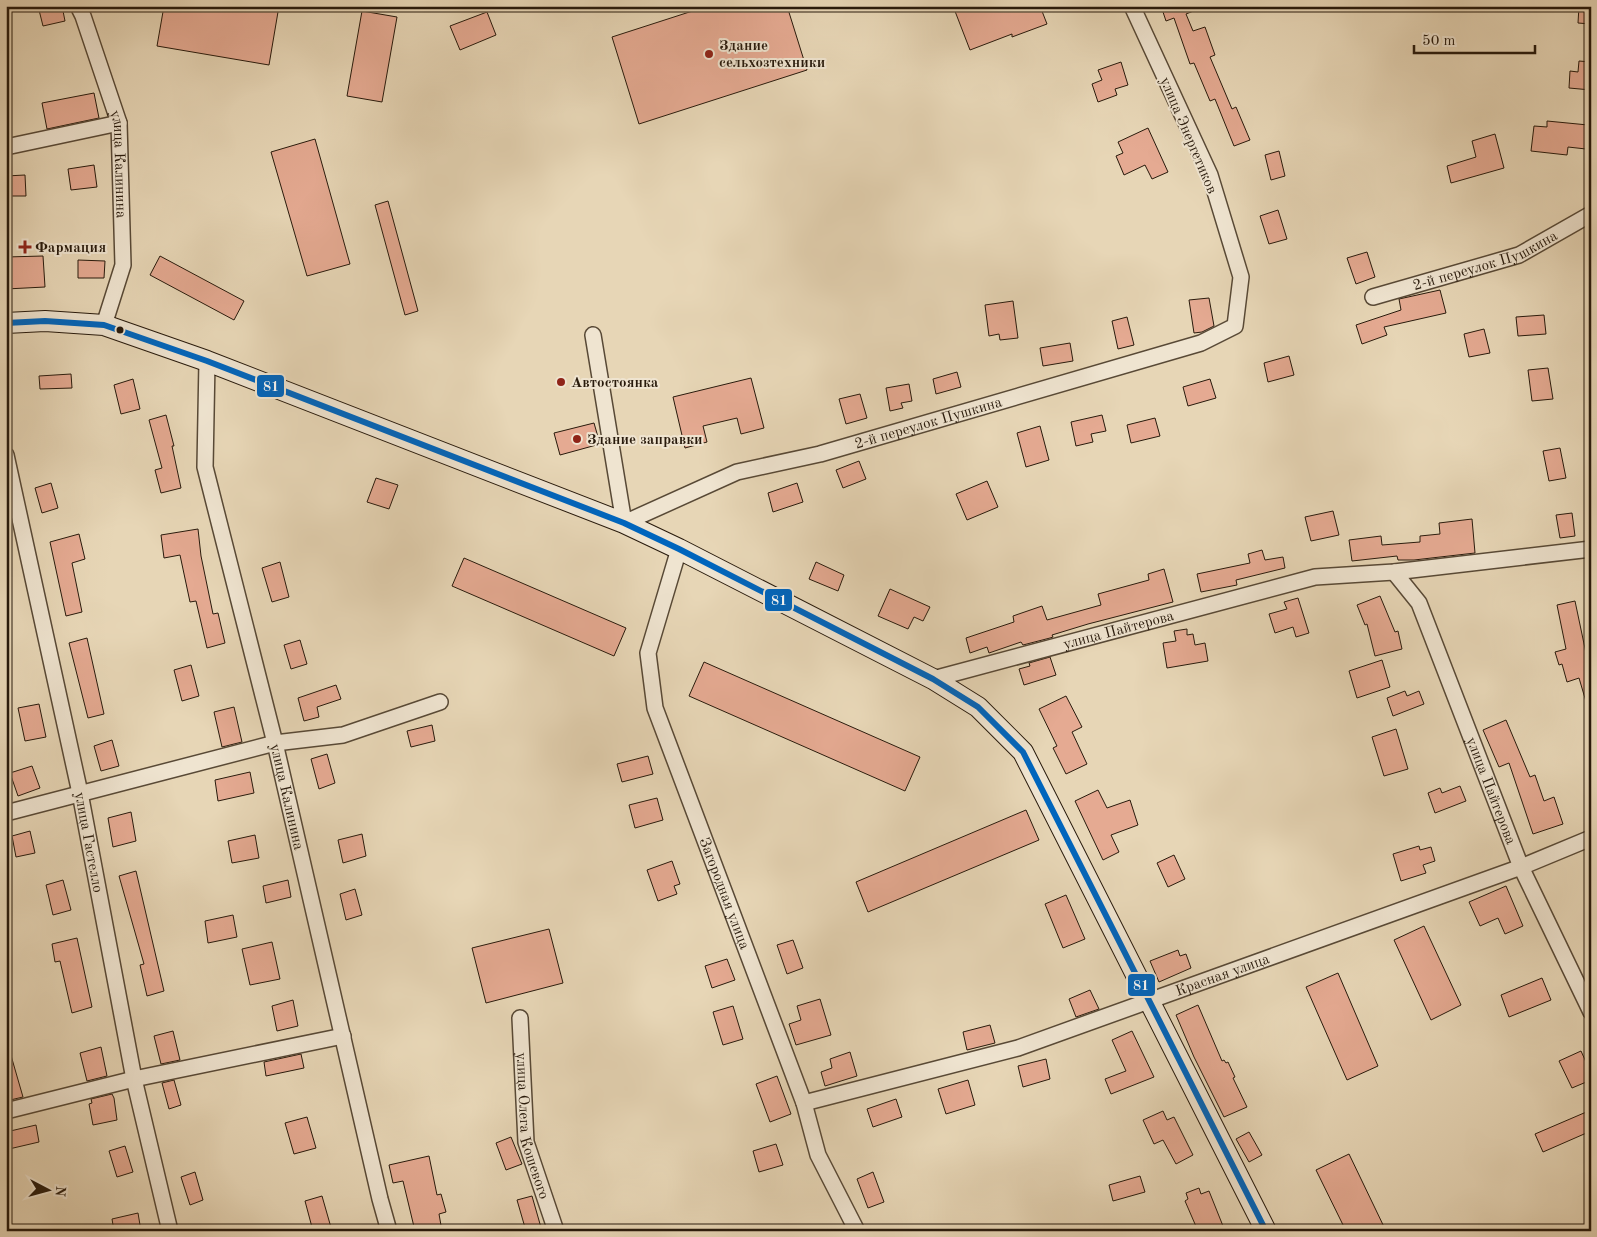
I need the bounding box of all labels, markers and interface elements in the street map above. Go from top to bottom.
scale bar [1414,22,1536,54]
text: 50 m [1422,34,1456,49]
place label: Здание сельхозтехники [719,39,825,71]
marker: Здание сельхозтехники [703,48,715,60]
street label: улица Энергетиков [1156,75,1219,196]
street label: улица Калинина [106,108,128,219]
street label: 2-й переулок Пушкина [1411,228,1561,294]
marker: Фармация [19,241,31,253]
place label: Фармация [35,241,106,256]
unlabelled marker [115,325,125,335]
line badge: 81 [256,374,285,398]
marker: Автостоянка [555,376,567,388]
place label: Автостоянка [571,376,659,391]
text: 81 [263,380,279,394]
street label: 2-й переулок Пушкина [853,395,1004,453]
marker: Здание заправки [571,433,583,445]
place label: Здание заправки [587,433,703,448]
line badge: 81 [764,588,793,612]
text: 81 [771,594,787,608]
street label: улица Пайтерова [1062,609,1176,653]
street label: улица Пайтерова [1463,735,1518,848]
street label: улица Калинина [266,743,306,852]
street label: улица Гастелло [71,791,105,894]
street label: Загородная улица [696,836,752,952]
street label: Красная улица [1174,952,1272,1000]
line badge: 81 [1127,973,1156,997]
text: 81 [1133,979,1149,993]
street label: улица Олега Кошевого [513,1052,551,1201]
north arrow [22,1164,72,1214]
text: N [52,1185,67,1198]

